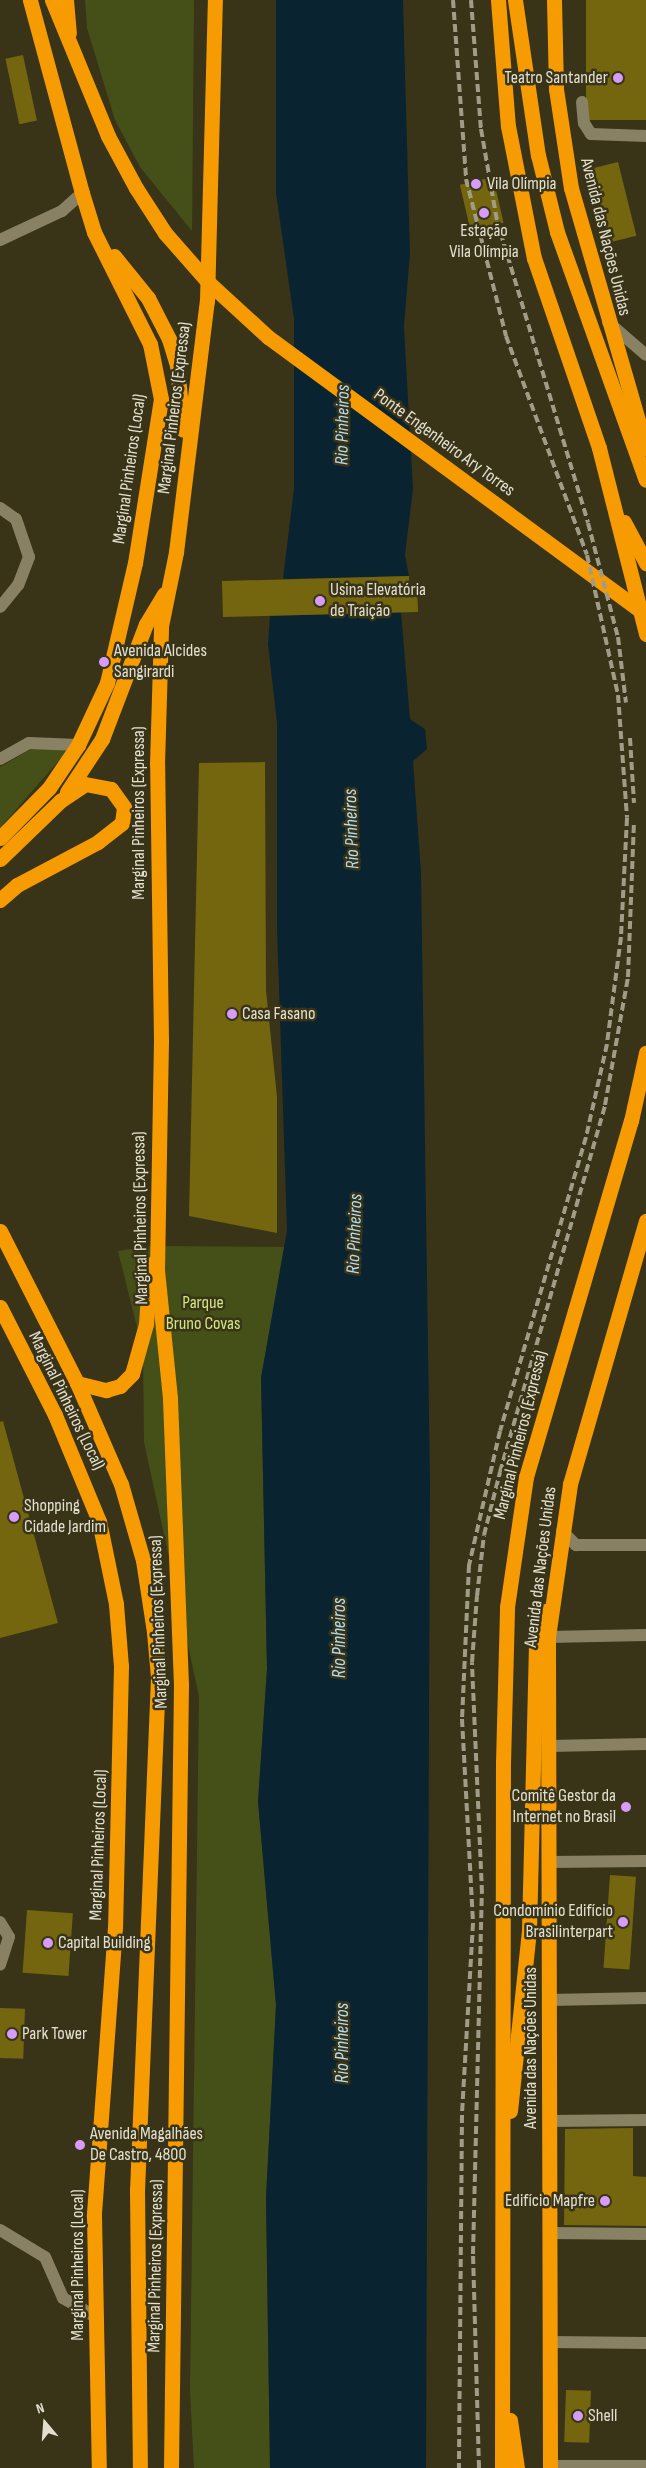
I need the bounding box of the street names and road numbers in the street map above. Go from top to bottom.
street label: Avenida das Nações Unidas [575,156,635,318]
street label: Marginal Pinheiros (Expressa) [154,321,196,495]
street label: Ponte Engenheiro Ary Torres [369,384,519,502]
street label: Marginal Pinheiros (Local) [109,393,151,545]
street label: Marginal Pinheiros (Expressa) [128,726,150,900]
street label: Marginal Pinheiros (Expressa) [129,1131,153,1305]
street label: Marginal Pinheiros (Local) [23,1328,109,1474]
street label: Marginal Pinheiros (Expressa) [490,1348,552,1522]
street label: Avenida das Nações Unidas [520,1485,562,1649]
street label: Marginal Pinheiros (Expressa) [145,1535,173,1709]
street label: Marginal Pinheiros (Local) [86,1769,112,1921]
street label: Avenida das Nações Unidas [520,1967,542,2129]
street label: Marginal Pinheiros (Expressa) [144,2179,168,2353]
street label: Marginal Pinheiros (Local) [67,2189,89,2341]

